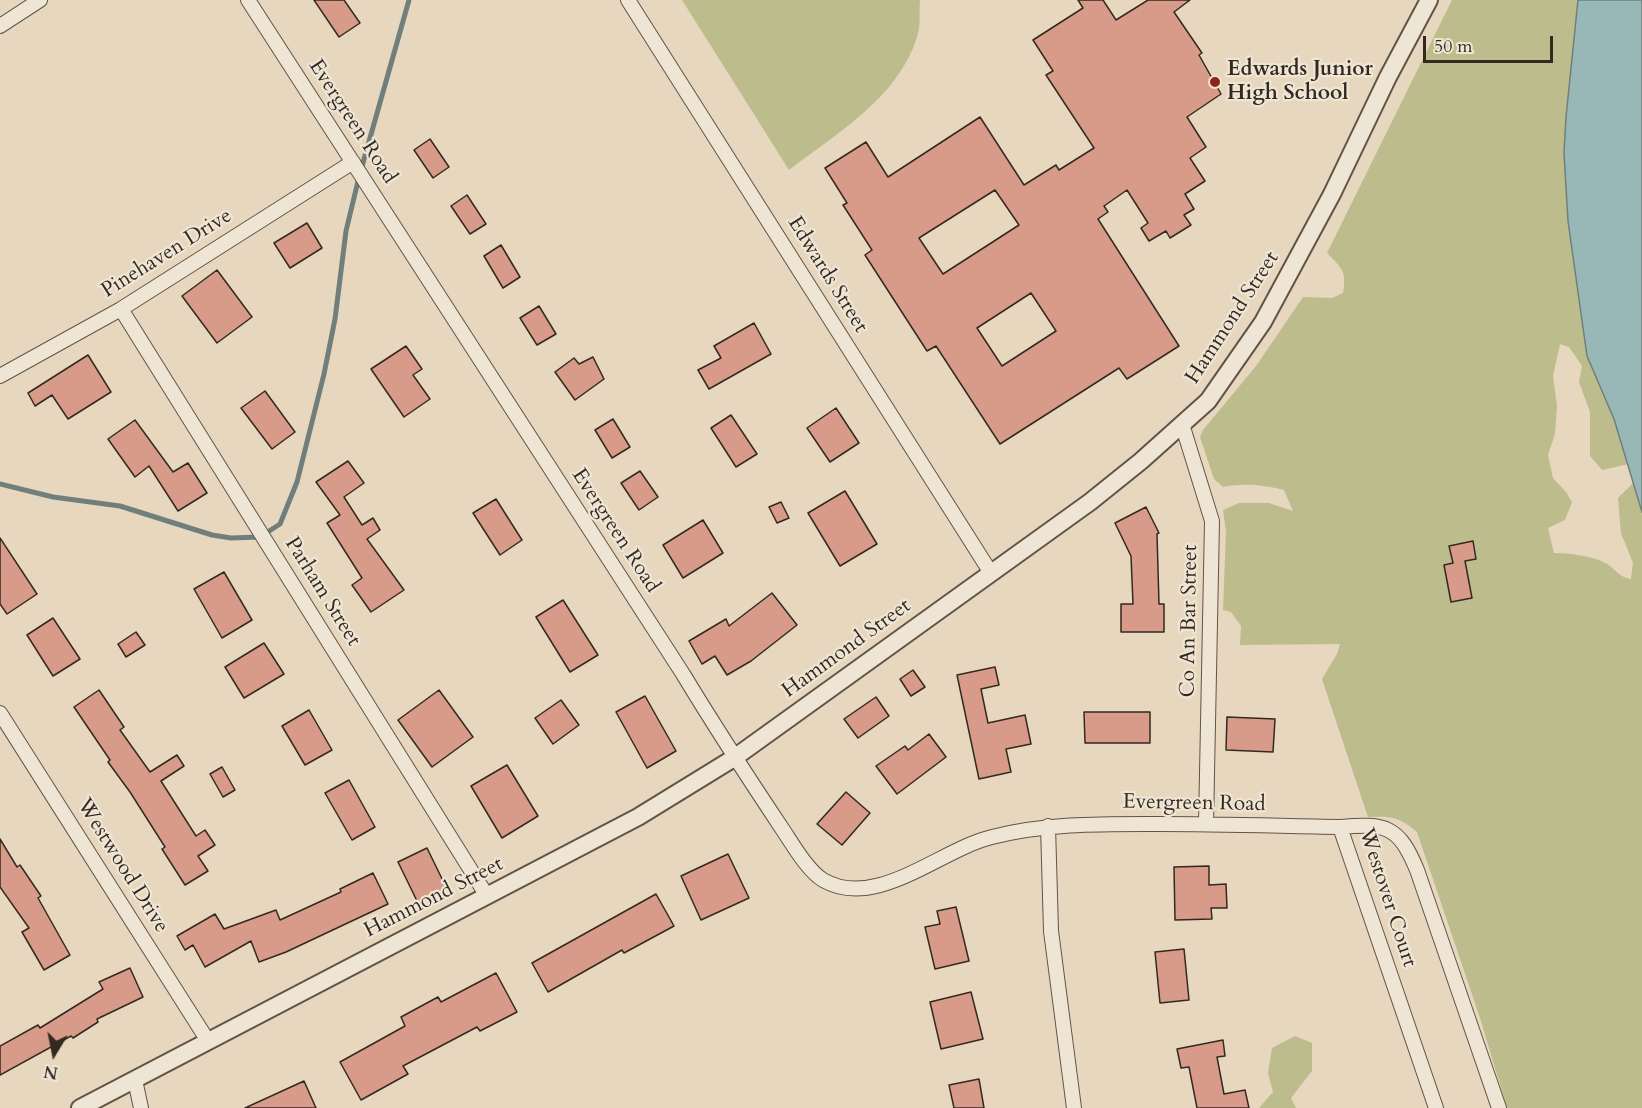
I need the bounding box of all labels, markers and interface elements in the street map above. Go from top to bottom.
scale bar [1426,24,1556,62]
text: 50 m [1434,34,1473,59]
street label: Evergreen Road [302,55,402,189]
place label: Edwards Junior High School [1227,57,1373,107]
marker: Edwards Junior High School [1208,75,1222,89]
street label: Pinehaven Drive [97,204,237,304]
street label: Edwards Street [781,212,873,338]
street label: Hammond Street [1181,247,1285,389]
street label: Evergreen Road [565,464,665,598]
street label: Parham Street [279,533,365,651]
street label: Co An Bar Street [1176,544,1204,698]
street label: Hammond Street [778,594,916,704]
street label: Evergreen Road [1122,790,1266,818]
street label: Westwood Drive [71,794,173,938]
street label: Westover Court [1353,825,1421,971]
street label: Hammond Street [360,852,508,944]
north arrow [24,1024,84,1084]
text: N [42,1060,60,1084]

